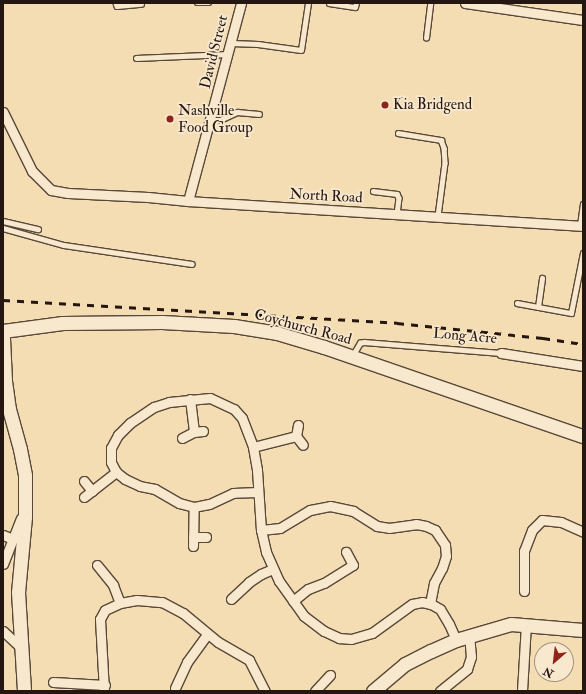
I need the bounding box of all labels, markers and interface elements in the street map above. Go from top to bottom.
street label: David Street [196,13,232,91]
place label: Kia Bridgend [393,96,472,114]
marker: Kia Bridgend [380,100,390,110]
place label: Nashville Food Group [178,101,253,136]
marker: Nashville Food Group [165,114,175,124]
street label: North Road [289,185,363,207]
street label: Coychurch Road [252,305,354,349]
street label: Long Acre [432,324,498,348]
north arrow [534,642,574,682]
text: N [541,664,556,680]

